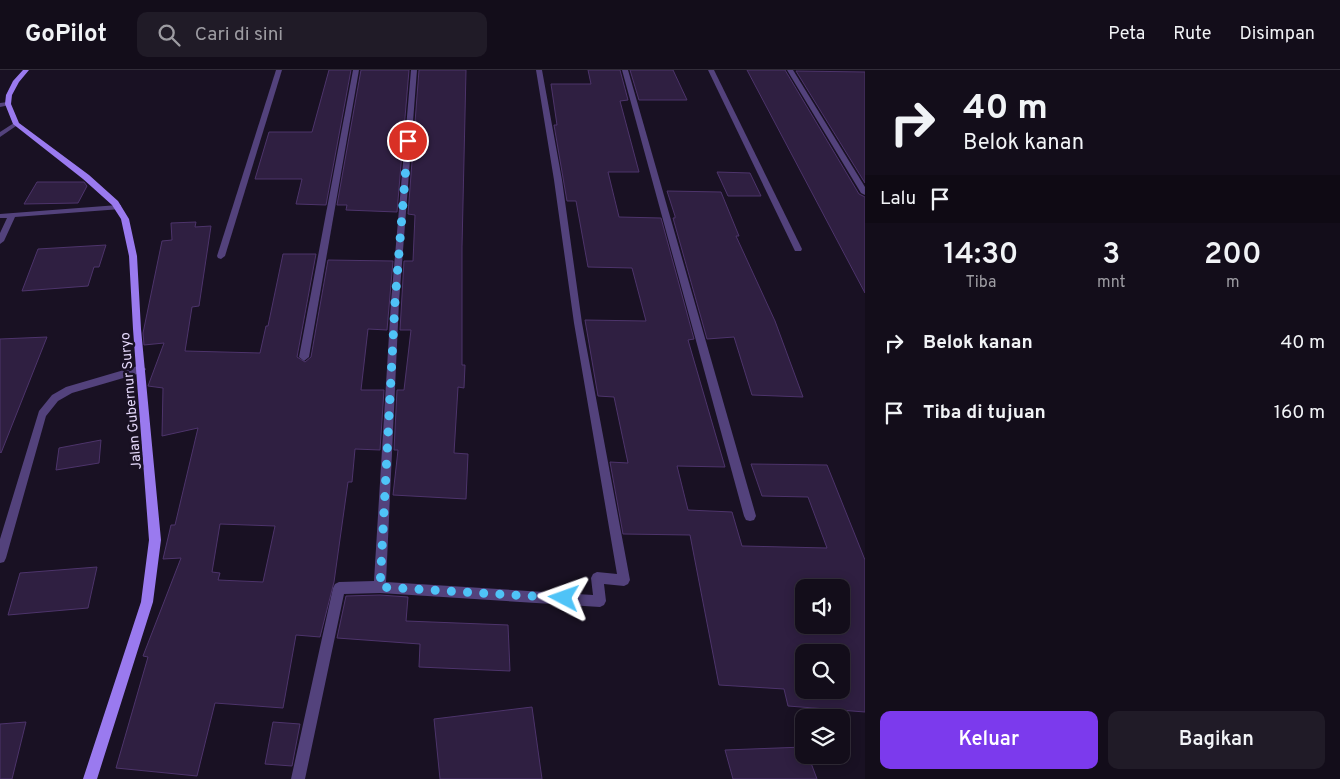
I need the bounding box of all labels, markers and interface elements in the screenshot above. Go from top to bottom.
search box [137,12,487,57]
text: GoPilot [25,20,107,50]
icon: search [155,21,183,49]
text: Cari di sini [195,23,283,47]
text: Peta [1108,23,1145,46]
text: Rute [1173,23,1211,46]
text: Disimpan [1239,23,1315,46]
text: 40 m [963,87,1048,131]
icon: right [880,90,945,155]
pin [387,120,429,162]
icon: arrive [394,127,422,155]
text: Belok kanan [963,130,1084,157]
icon: arrive [926,185,954,213]
text: Lalu [880,187,916,211]
text: 14:30 [944,237,1018,274]
text: 3 [1102,237,1120,274]
text: 200 [1204,237,1262,274]
text: Tiba [965,273,996,293]
text: mnt [1097,273,1126,293]
text: m [1226,273,1240,293]
icon: right [880,329,908,357]
street label: Jalan Gubernur Suryo [117,331,146,470]
text: Belok kanan [923,331,1033,355]
text: 40 m [1280,331,1325,355]
icon: arrive [880,399,908,427]
text: Tiba di tujuan [923,401,1046,425]
text: 160 m [1274,401,1325,425]
position arrow [537,571,589,623]
map controls [795,579,850,764]
button: sound [795,579,850,634]
button: search [795,644,850,699]
button: layers [795,709,850,764]
button: Keluar [880,711,1098,769]
button: Bagikan [1108,711,1325,769]

